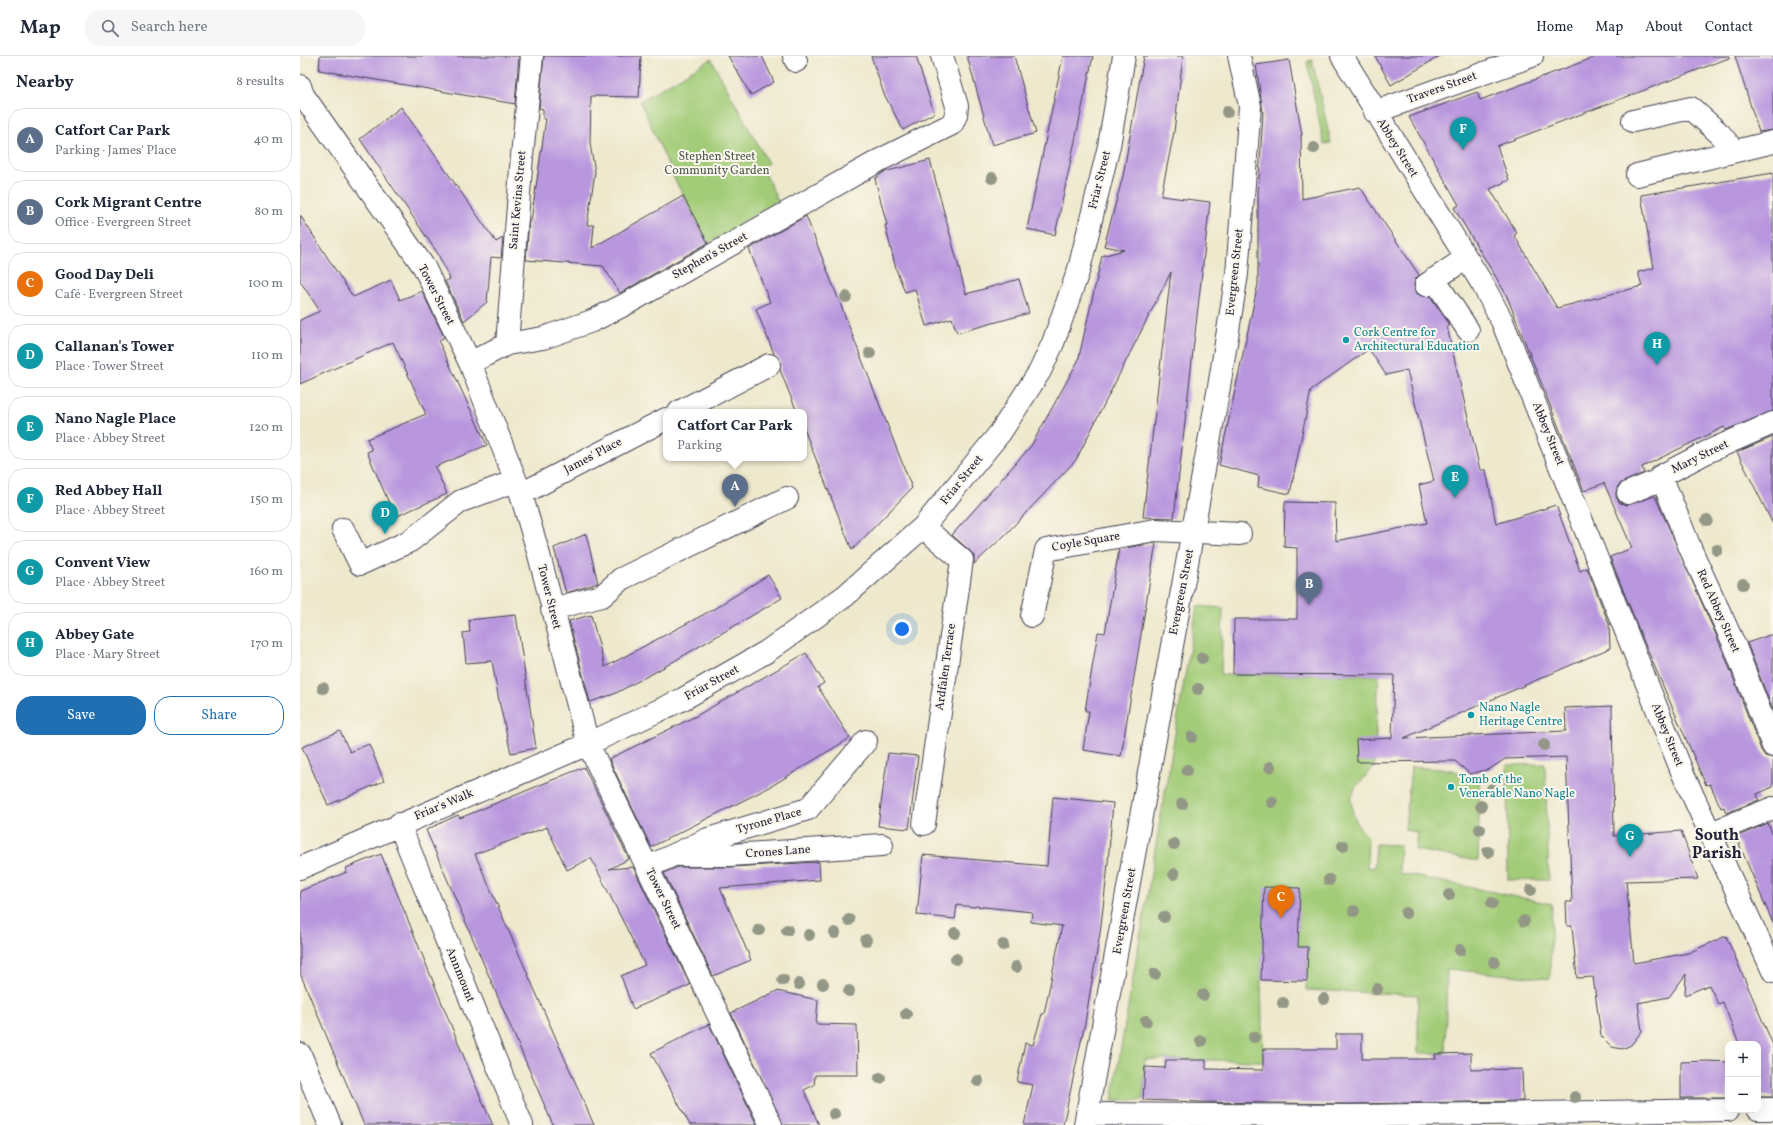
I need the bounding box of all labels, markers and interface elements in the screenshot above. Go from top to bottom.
search box [85,10,365,46]
text: Map [20,15,61,41]
icon: search [99,17,121,39]
text: Search here [131,17,208,38]
text: Home [1536,18,1573,37]
text: Map [1595,18,1623,37]
text: About [1645,18,1683,37]
text: Contact [1705,18,1753,37]
street label: Travers Street [1405,68,1479,108]
text: Nearby [16,71,74,94]
text: 8 results [236,73,284,91]
street label: Abbey Street [1372,115,1422,181]
pin: F [1450,117,1476,150]
text: Catfort Car Park [55,121,170,142]
text: A [25,131,35,149]
text: 40 m [254,131,283,149]
text: Parking · James' Place [55,142,176,160]
park label: Stephen Street Community Garden [664,149,770,179]
street label: Friar Street [1085,149,1115,211]
street label: Saint Kevins Street [506,150,530,250]
text: Cork Migrant Centre [55,193,202,214]
text: B [26,203,34,221]
text: 80 m [254,203,283,221]
text: Office · Evergreen Street [55,214,192,232]
street label: Evergreen Street [1222,228,1248,316]
street label: Stephen's Street [669,229,751,283]
street label: Tower Street [414,262,458,328]
text: Good Day Deli [55,265,154,286]
text: C [26,275,34,293]
text: 100 m [248,275,283,293]
text: Café · Evergreen Street [55,286,183,304]
place label: Cork Centre for Architectural Education [1354,325,1480,355]
pin: H [1644,332,1670,365]
marker: Cork Centre for Architectural Education [1341,335,1351,345]
text: Callanan's Tower [55,337,174,358]
text: D [25,347,35,365]
text: 110 m [251,347,283,365]
text: Place · Tower Street [55,358,164,376]
street label: Abbey Street [1528,400,1568,468]
text: Nano Nagle Place [55,409,176,430]
popup [663,409,807,461]
text: Catfort Car Park [677,416,793,437]
text: E [26,419,34,437]
text: 120 m [249,419,283,437]
text: Place · Abbey Street [55,430,165,448]
street label: James' Place [561,434,625,478]
street label: Mary Street [1669,436,1731,478]
text: Parking [677,437,722,455]
street label: Friar Street [937,452,987,508]
pin: E [1442,465,1468,498]
pin: A [722,474,748,507]
text: Red Abbey Hall [55,481,162,502]
text: F [26,491,34,509]
text: 150 m [250,491,283,509]
pin: D [372,501,398,534]
text: Place · Abbey Street [55,502,165,520]
street label: Coyle Square [1051,528,1122,556]
street label: Evergreen Street [1166,547,1198,637]
text: Convent View [55,553,150,574]
text: G [25,563,35,581]
text: 160 m [249,563,283,581]
street label: Tower Street [533,563,565,631]
street label: Red Abbey Street [1692,567,1744,655]
pin: B [1296,572,1322,605]
text: Place · Abbey Street [55,574,165,592]
your location [892,619,912,639]
street label: Ardfalen Terrace [932,622,960,712]
text: Abbey Gate [55,625,134,646]
text: H [25,635,35,653]
text: 170 m [250,635,283,653]
text: Place · Mary Street [55,646,160,664]
street label: Friar Street [682,661,742,705]
button: Save [16,696,146,735]
button: Share [154,696,284,735]
place label: Nano Nagle Heritage Centre [1479,700,1563,730]
street label: Abbey Street [1647,701,1687,769]
marker: Nano Nagle Heritage Centre [1466,710,1476,720]
place label: Tomb of the Venerable Nano Nagle [1459,772,1575,802]
marker: Tomb of the Venerable Nano Nagle [1446,782,1456,792]
street label: Friar's Walk [412,785,476,825]
street label: Tyrone Place [735,804,804,838]
pin: G [1617,824,1643,857]
district label: South Parish [1692,825,1742,865]
street label: Crones Lane [745,842,811,862]
street label: Tower Street [641,866,685,932]
street label: Evergreen Street [1110,866,1140,956]
pin: C [1268,885,1294,918]
street label: Annmount [442,945,478,1005]
map controls [1725,1041,1761,1113]
button: + [1725,1041,1761,1077]
button: − [1725,1077,1761,1113]

